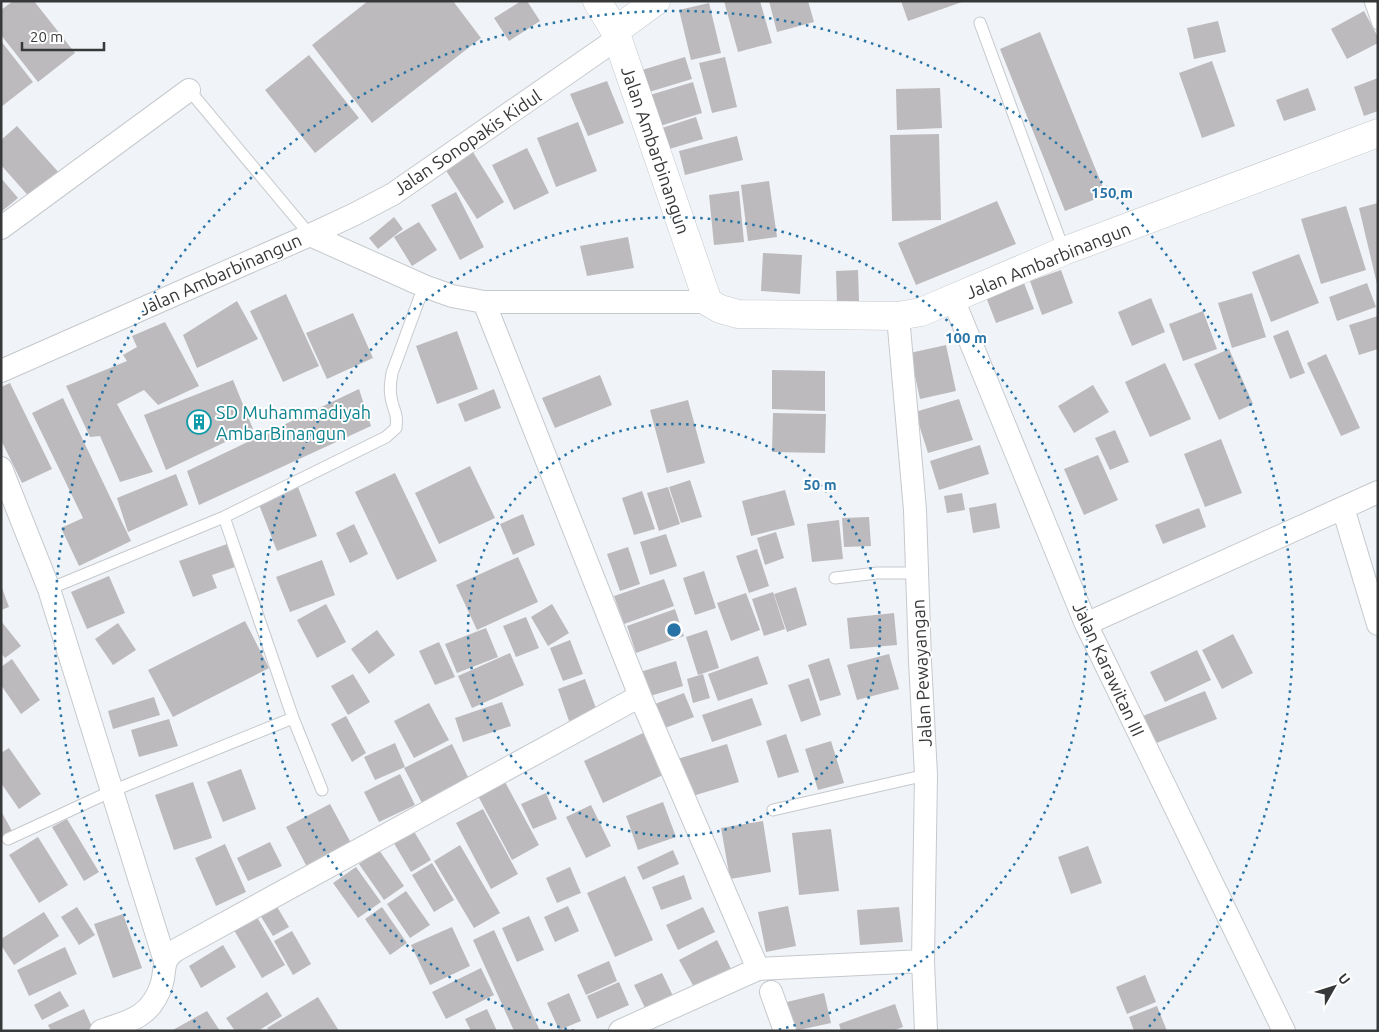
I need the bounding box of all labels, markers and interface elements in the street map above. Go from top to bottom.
scale bar [22,20,105,52]
text: 20 m [30,28,63,45]
street label: Jalan Ambarbinangun [618,64,694,236]
street label: Jalan Sonopakis Kidul [389,85,545,199]
text: 150 m [1091,184,1133,201]
street label: Jalan Ambarbinangun [963,218,1133,302]
street label: Jalan Ambarbinangun [136,229,304,319]
text: 100 m [945,329,987,346]
place label: SD Muhammadiyah AmbarBinangun [216,402,371,443]
building icon: SD Muhammadiyah AmbarBinangun [186,409,212,435]
text: 50 m [803,476,837,493]
street label: Jalan Pewayangan [907,599,935,747]
street label: Jalan Karawitan III [1069,599,1149,739]
centre of rings [665,621,683,639]
north arrow [1309,962,1359,1012]
text: U [1335,970,1353,988]

